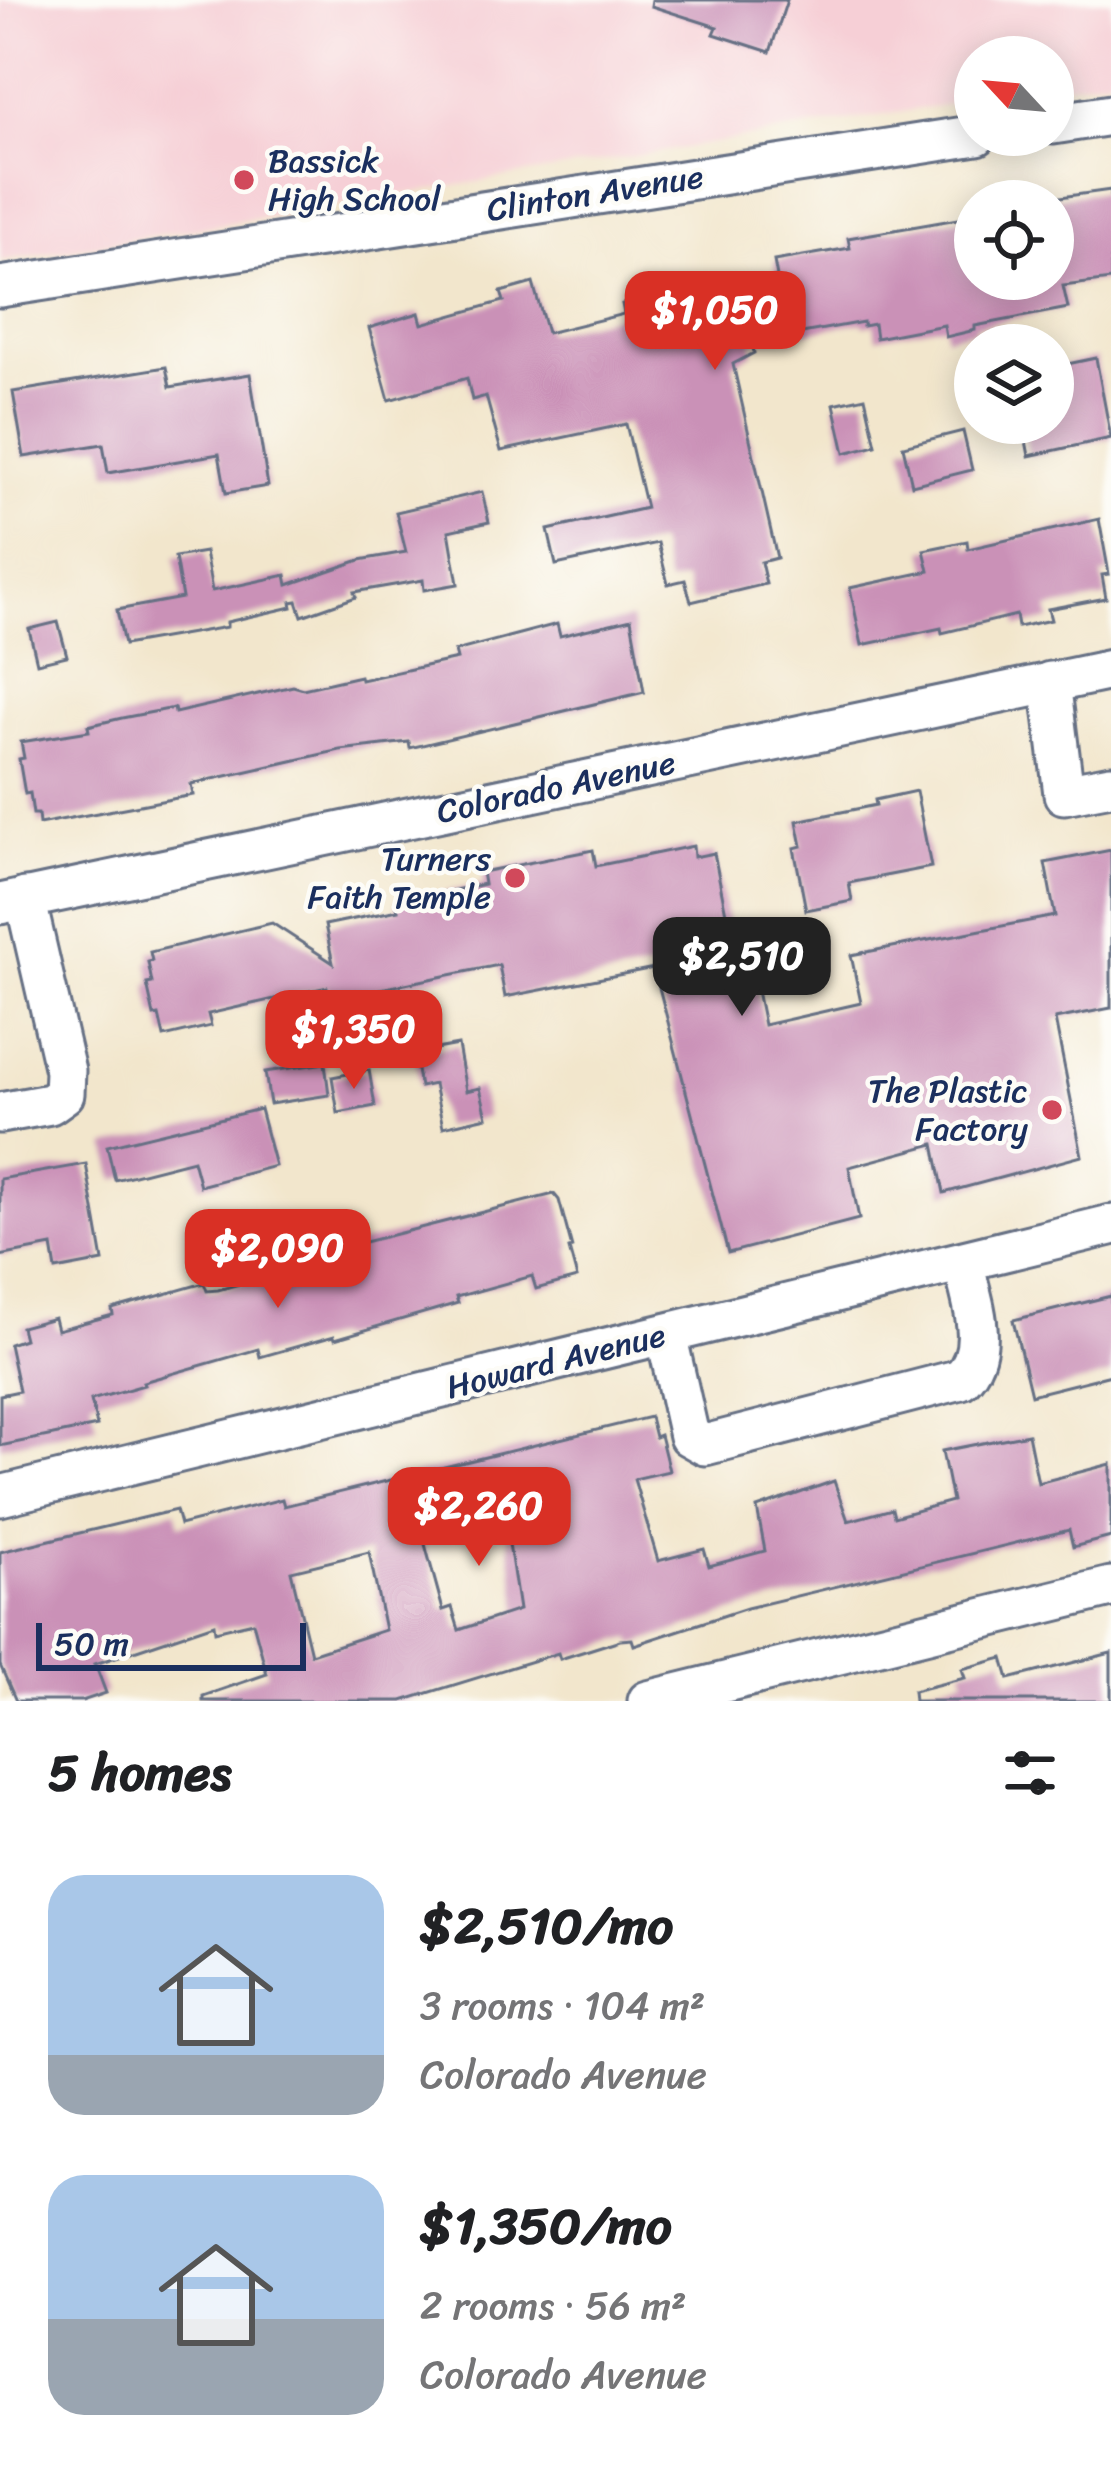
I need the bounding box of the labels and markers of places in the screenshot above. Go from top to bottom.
place label: Bassick High School [268,132,441,228]
marker: Bassick High School [231,167,257,193]
pin: $1,050 [617,271,813,373]
place label: Turners Faith Temple [307,830,492,926]
marker: Turners Faith Temple [502,865,528,891]
pin: $2,510 [644,917,840,1019]
pin: $1,350 [256,990,452,1092]
place label: The Plastic Factory [868,1062,1029,1158]
marker: The Plastic Factory [1039,1097,1065,1123]
pin: $2,090 [180,1209,376,1311]
pin: $2,260 [381,1467,577,1569]

